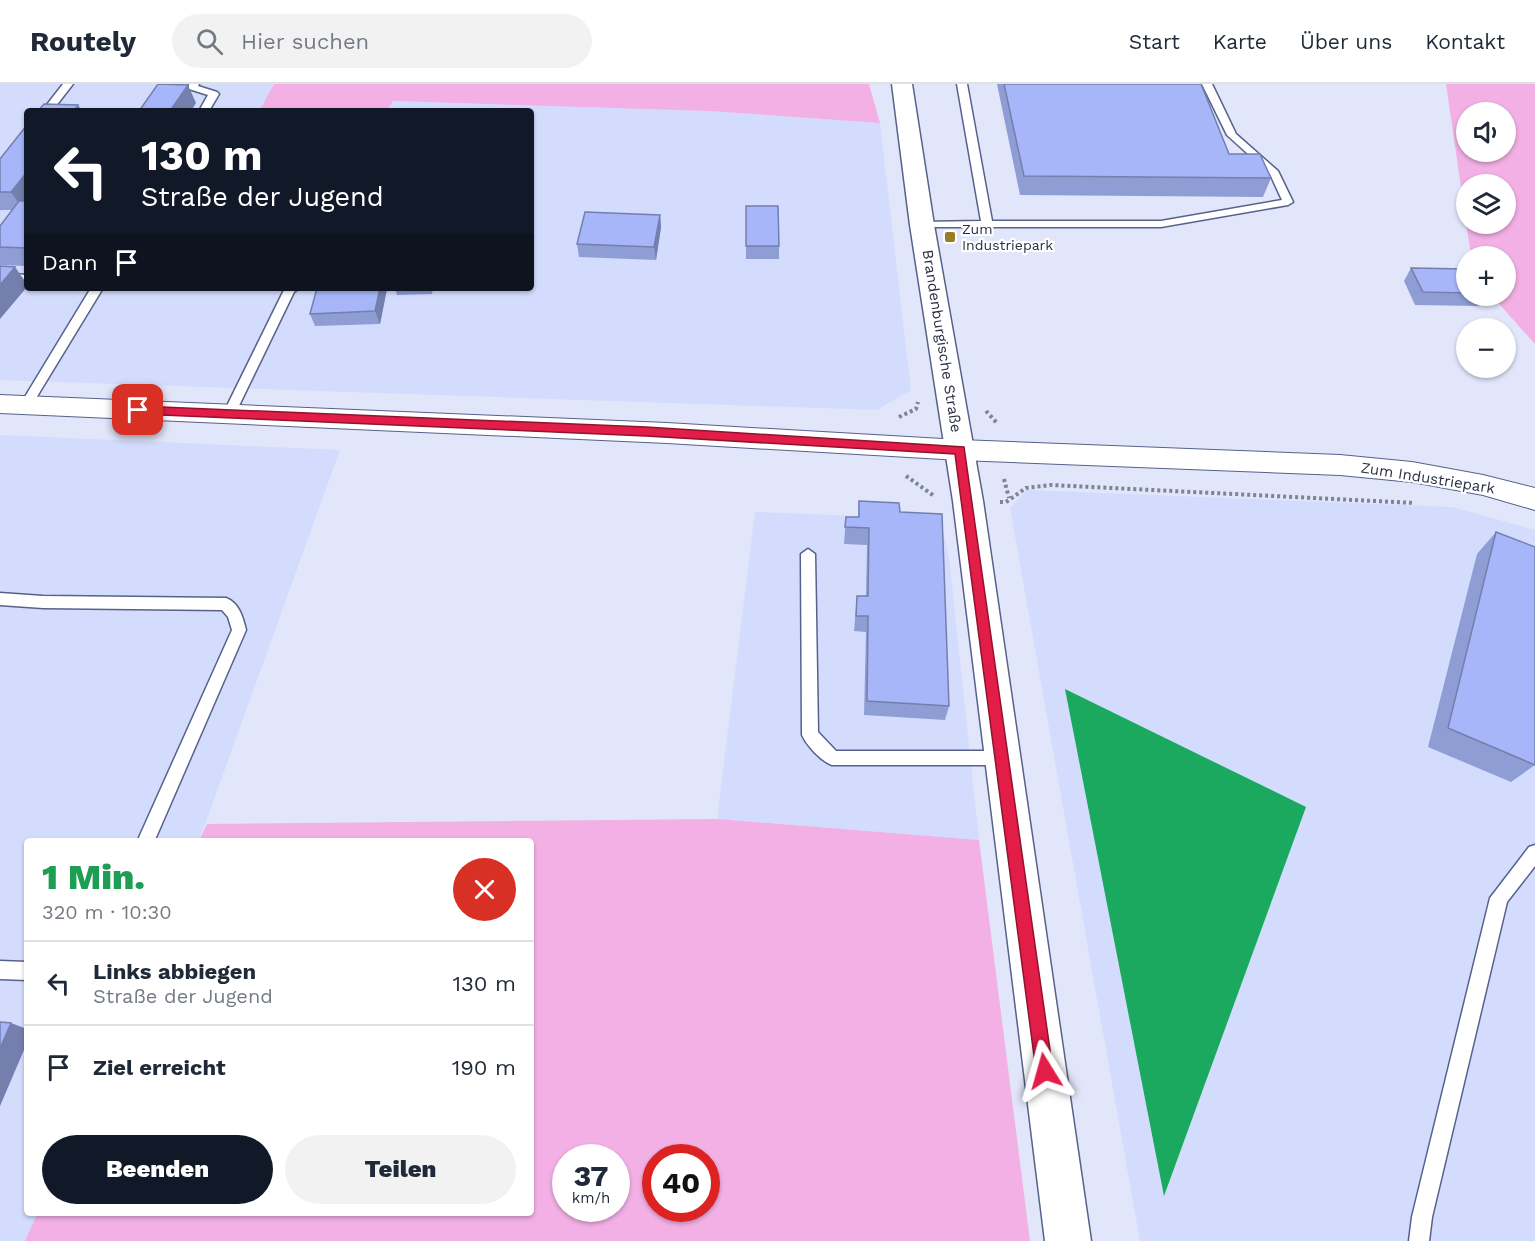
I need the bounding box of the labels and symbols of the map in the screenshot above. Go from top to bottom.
place label: Zum Industriepark [962,221,1053,253]
marker: Zum Industriepark [943,230,957,244]
street label: Brandenburgische Straße [919,248,965,434]
pin [112,384,163,435]
street label: Zum Industriepark [1360,459,1497,498]
position arrow [1013,1039,1077,1103]
speed limit sign: 40 [642,1144,720,1222]

